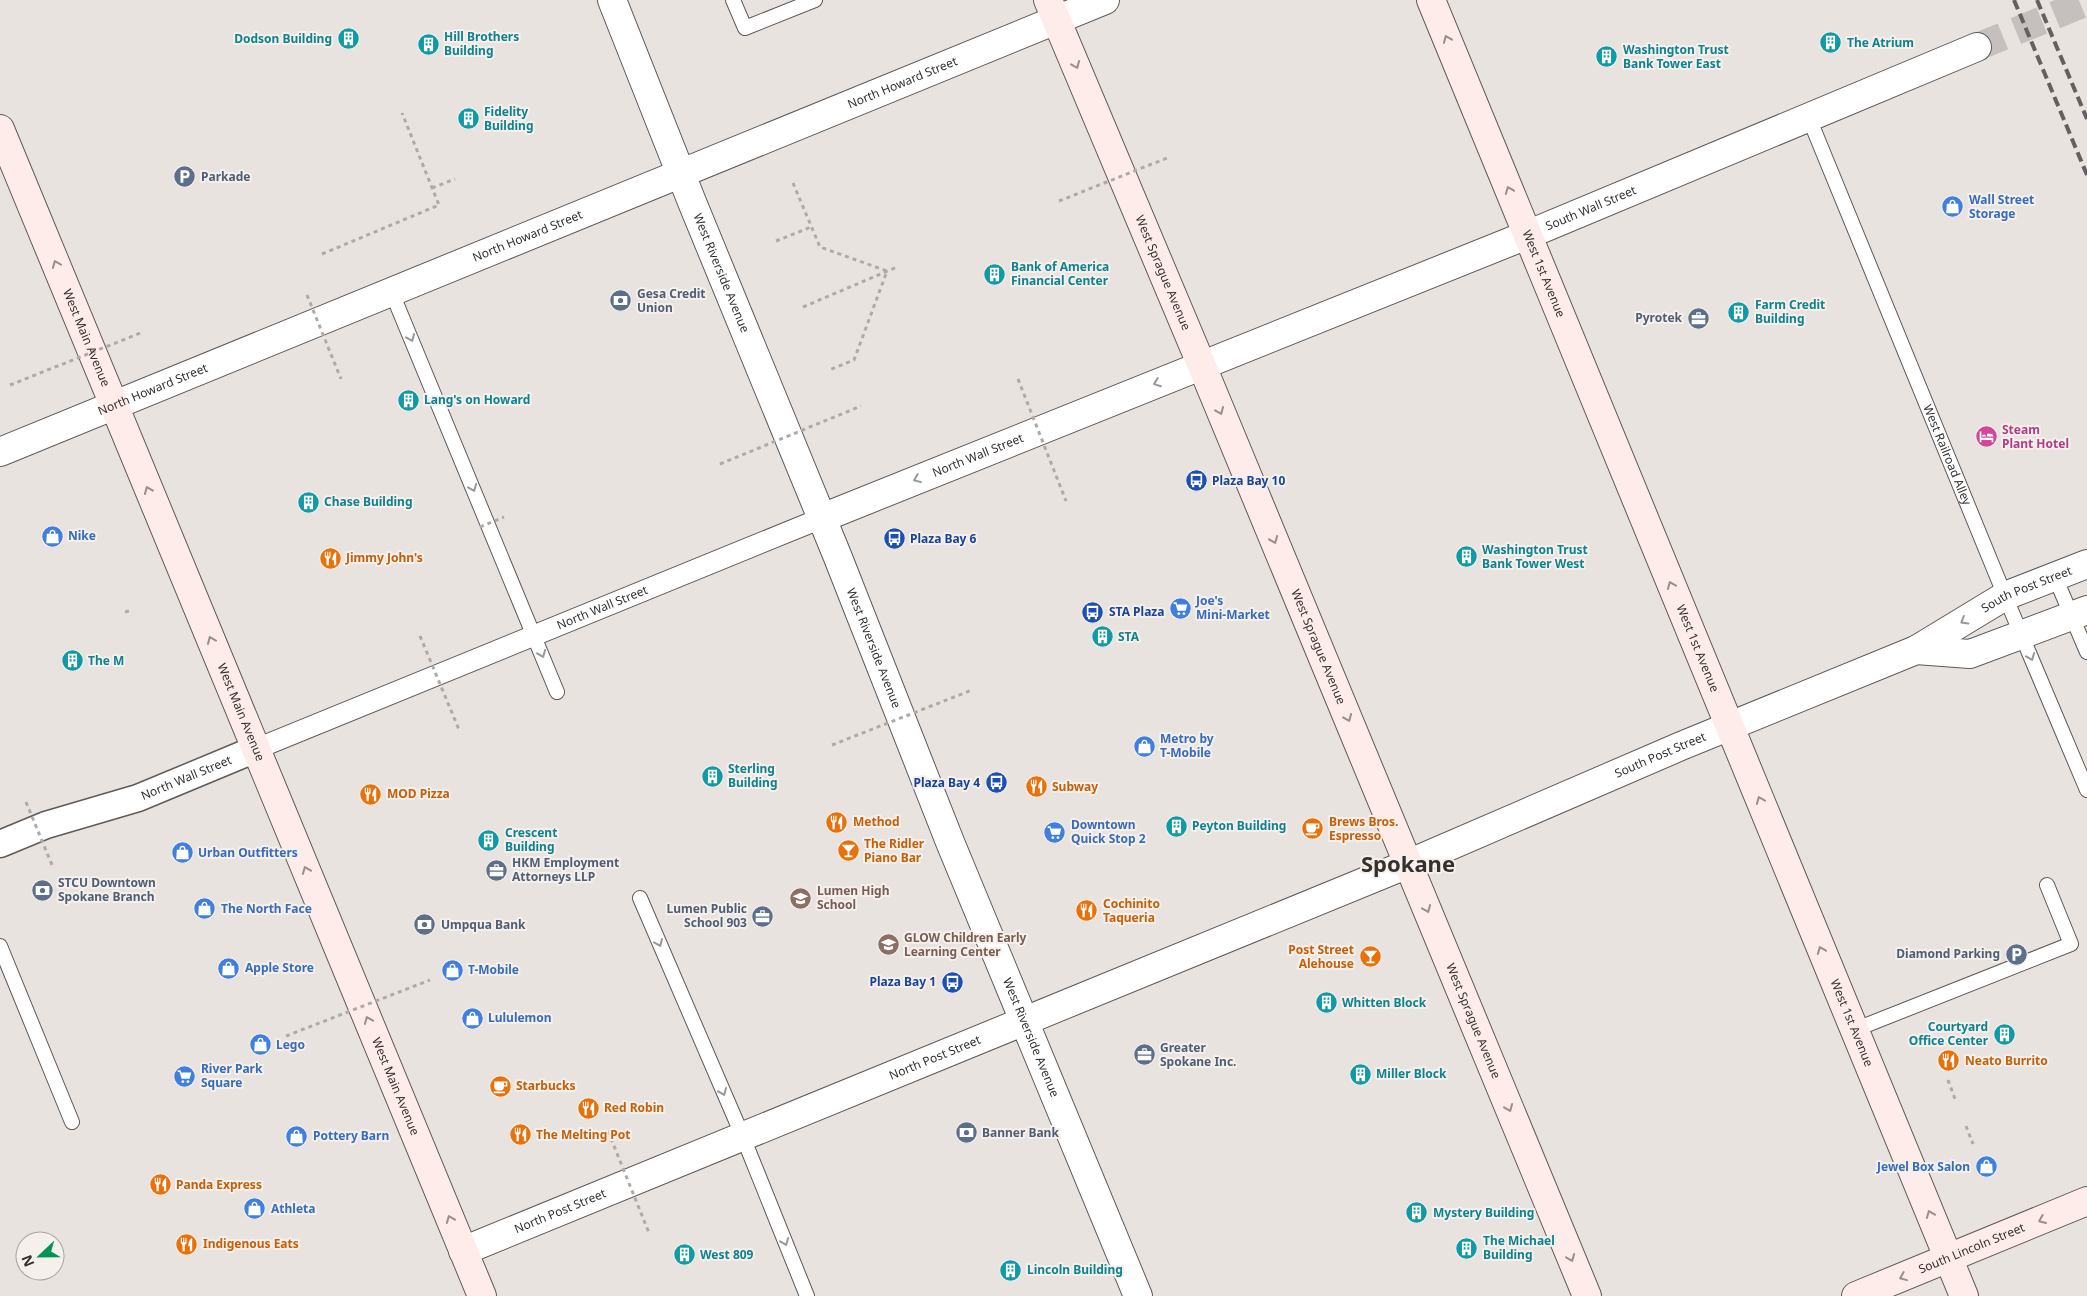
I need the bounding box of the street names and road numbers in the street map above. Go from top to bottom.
street label: North Howard Street [845,52,960,112]
street label: South Wall Street [1543,181,1639,234]
street label: North Howard Street [470,205,585,266]
street label: West Riverside Avenue [689,210,754,335]
street label: West Sprague Avenue [1132,213,1195,333]
street label: West 1st Avenue [1518,227,1570,320]
street label: West Main Avenue [59,286,115,389]
street label: North Howard Street [95,359,211,419]
street label: West Railroad Alley [1919,402,1976,508]
street label: North Wall Street [930,429,1026,481]
street label: South Post Street [1978,561,2075,616]
street label: North Wall Street [554,581,651,633]
street label: West Riverside Avenue [843,585,906,711]
street label: West Sprague Avenue [1287,586,1350,707]
street label: West 1st Avenue [1673,602,1724,695]
street label: West Main Avenue [214,661,269,764]
street label: South Post Street [1612,728,1709,782]
street label: North Wall Street [138,751,235,804]
street label: West Sprague Avenue [1442,961,1505,1081]
street label: West Riverside Avenue [999,975,1064,1100]
street label: West 1st Avenue [1827,976,1878,1069]
street label: North Post Street [886,1031,984,1084]
street label: West Main Avenue [368,1035,424,1138]
street label: North Post Street [512,1184,609,1237]
street label: South Lincoln Street [1916,1218,2028,1277]

